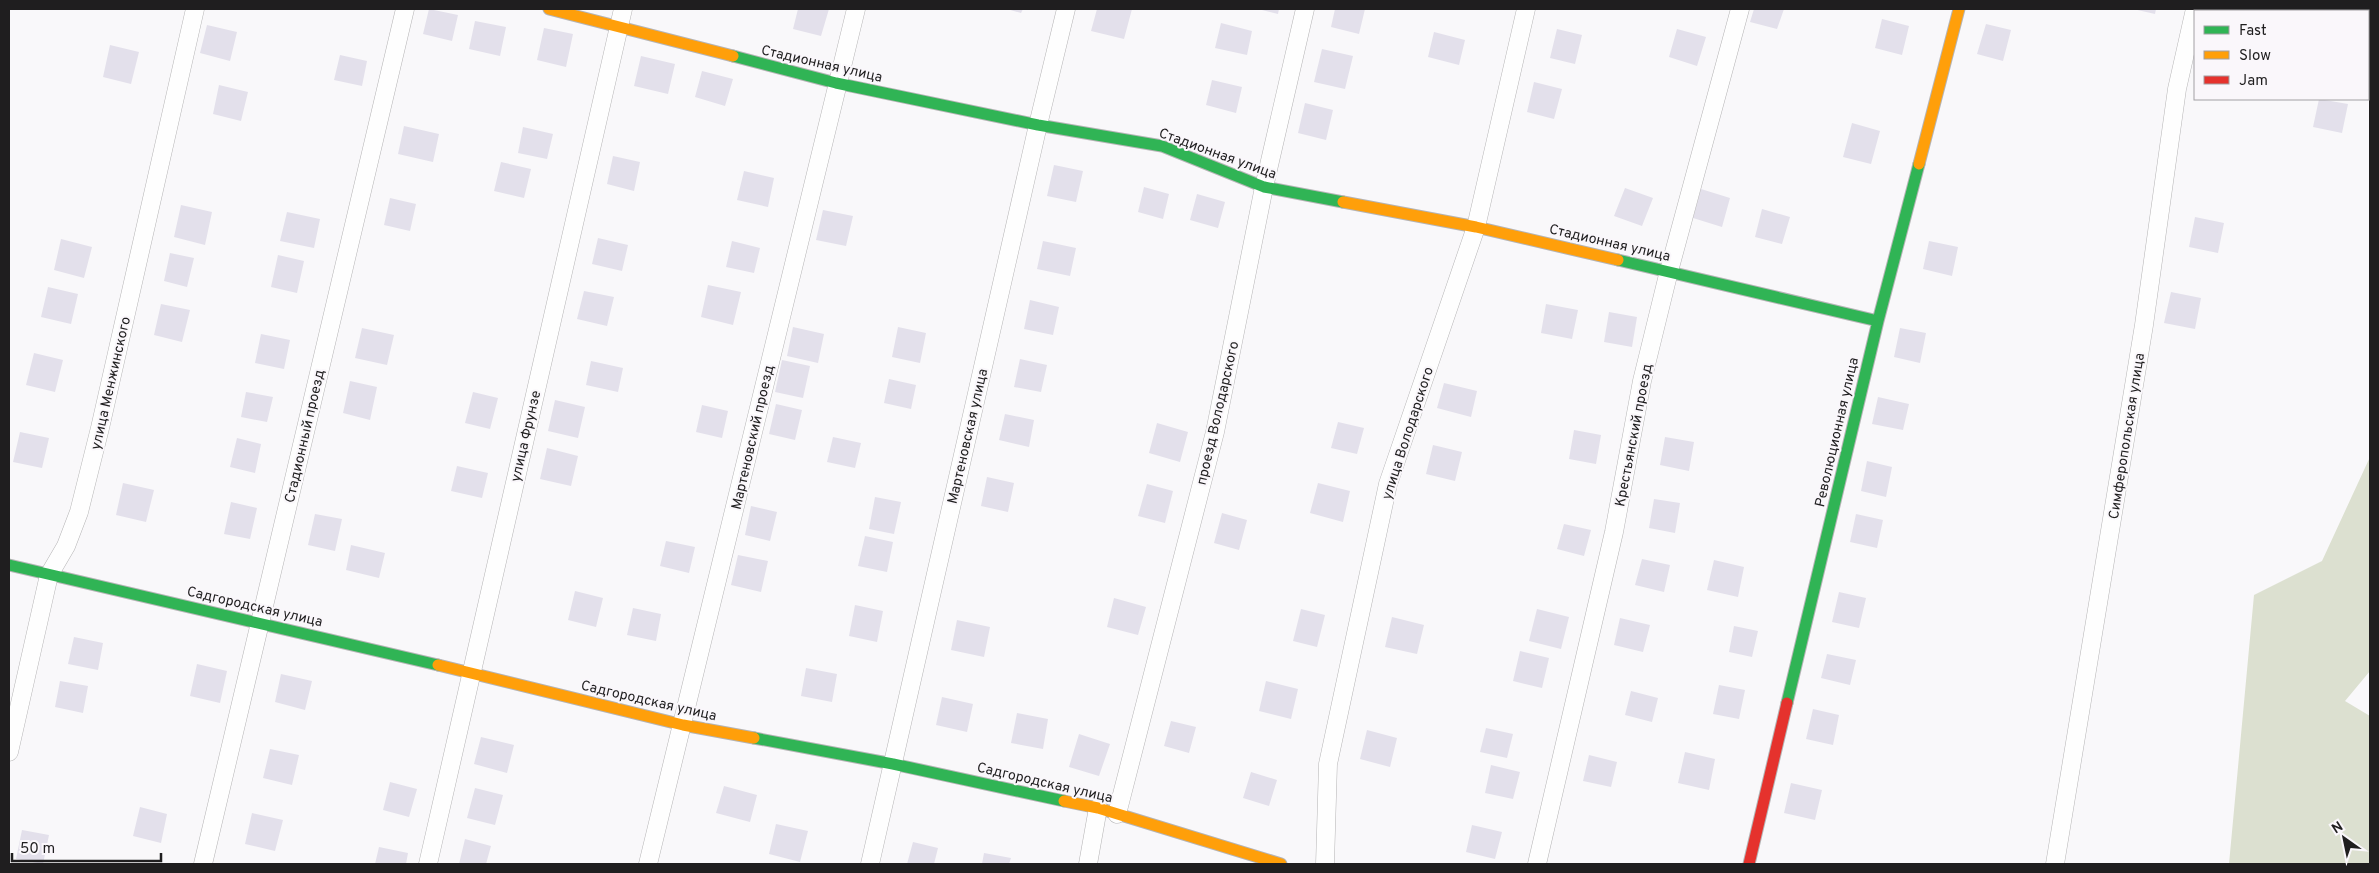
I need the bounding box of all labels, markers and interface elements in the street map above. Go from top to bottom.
legend [2194,10,2369,100]
text: Fast [2239,22,2267,41]
street label: Стадионная улица [759,42,884,87]
text: Slow [2239,47,2271,66]
text: Jam [2239,72,2268,91]
street label: Стадионная улица [1156,125,1279,184]
street label: Стадионная улица [1547,221,1672,266]
street label: улица Менжинского [88,315,135,452]
street label: проезд Володарского [1194,340,1243,487]
street label: Симферопольская улица [2106,352,2149,521]
street label: Революционная улица [1812,356,1863,509]
street label: Крестьянский проезд [1612,362,1657,508]
street label: Мартеновский проезд [729,363,778,511]
street label: улица Володарского [1379,365,1438,502]
street label: Мартеновская улица [945,367,992,506]
street label: Стадионный проезд [282,368,329,505]
street label: улица Фрунзе [508,389,545,484]
street label: Садгородская улица [185,584,324,631]
street label: Садгородская улица [579,678,718,725]
street label: Садгородская улица [975,760,1114,807]
north arrow [2319,813,2369,863]
text: N [2329,818,2347,838]
scale bar [12,830,161,862]
text: 50 m [20,840,55,859]

